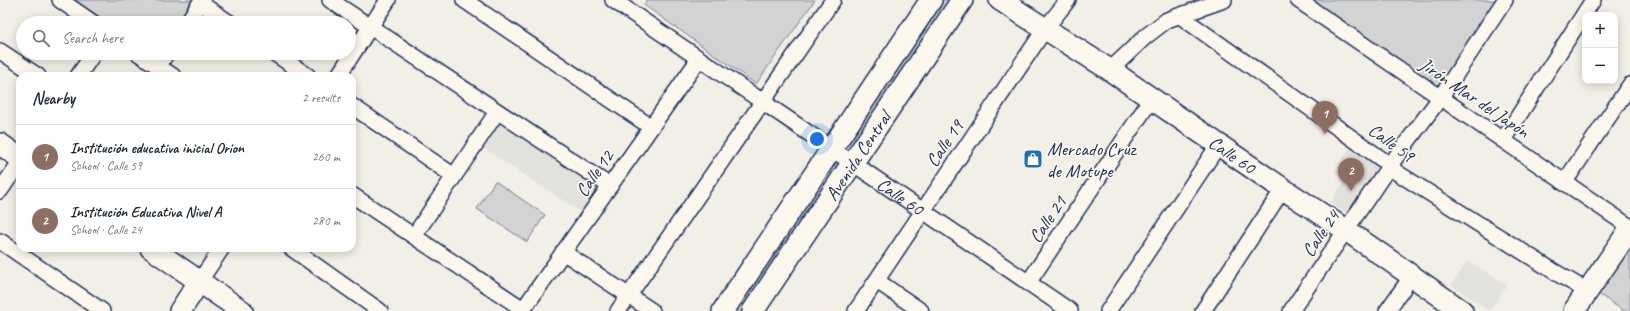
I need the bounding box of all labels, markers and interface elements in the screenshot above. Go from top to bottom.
map controls [1582,12,1618,84]
button: + [1582,12,1618,48]
search box [16,16,356,60]
icon: search [30,27,52,49]
text: Search here [62,29,123,48]
button: − [1582,48,1618,84]
street label: Jirón Mar del Japón [1414,52,1534,144]
text: Nearby [32,88,75,109]
text: 2 results [302,90,340,106]
pin: 1 [1312,101,1338,134]
street label: Avenida Central [820,104,899,205]
street label: Calle 19 [920,114,970,172]
street label: Calle 59 [1363,118,1420,169]
your location [807,129,827,149]
street label: Calle 60 [1204,131,1261,180]
place label: Mercado Cruz de Motupe [1047,137,1138,183]
text: Institución educativa inicial Orion [70,139,244,158]
street label: Calle 12 [570,144,620,202]
shop icon: Mercado Cruz de Motupe [1022,148,1044,170]
text: 1 [42,149,48,165]
text: 260 m [312,149,340,165]
text: School · Calle 59 [70,158,142,174]
pin: 2 [1338,158,1364,191]
street label: Calle 60 [872,172,929,222]
street label: Calle 21 [1023,190,1073,248]
text: Institución Educativa Nivel A [70,203,222,222]
street label: Calle 24 [1296,203,1347,262]
text: 2 [42,213,48,229]
text: 280 m [312,213,340,229]
text: School · Calle 24 [70,222,142,238]

